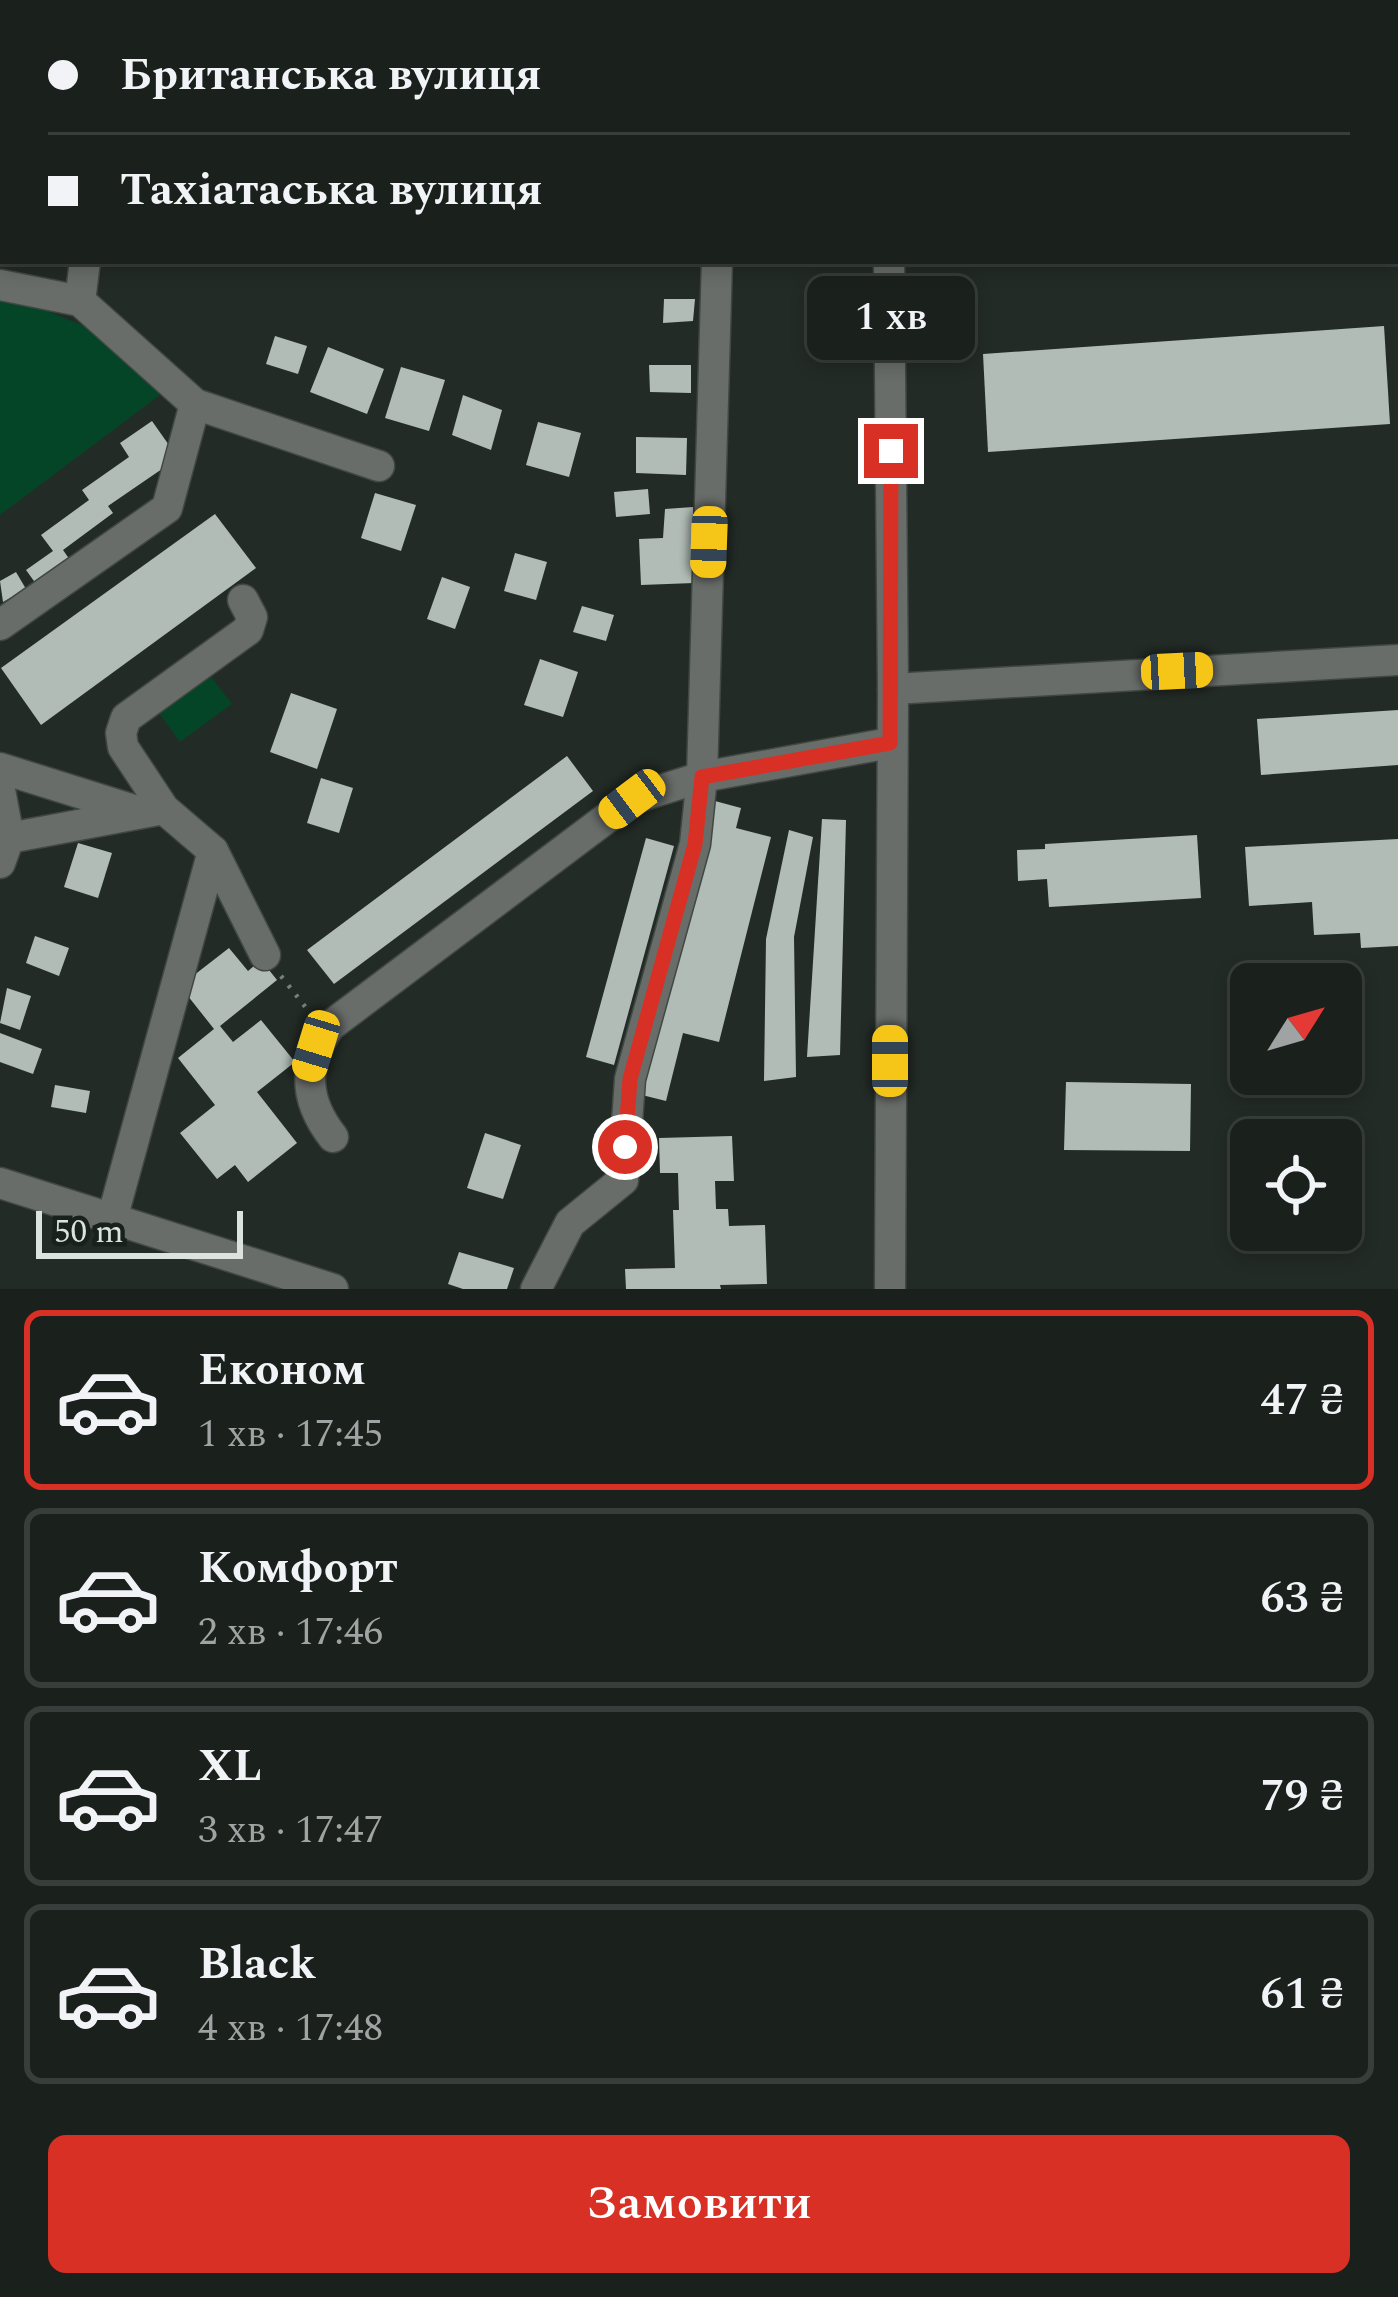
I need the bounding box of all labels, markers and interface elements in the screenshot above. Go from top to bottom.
text: Британська вулиця [120,41,541,110]
text: Тахіатаська вулиця [120,156,542,225]
callout: 1 хв [807,277,975,361]
text: 1 хв [855,288,927,347]
route end [864,424,918,478]
car [690,505,728,579]
car [1140,651,1214,691]
car [592,763,672,835]
north arrow [1230,963,1362,1095]
map controls [1230,963,1362,1251]
car [288,1006,344,1086]
car [872,1025,908,1097]
button: locate [1230,1119,1362,1251]
route start [598,1120,652,1174]
scale bar [36,1205,243,1258]
text: 50 m [54,1207,124,1257]
text: Економ [198,1336,366,1405]
icon: car [54,1346,162,1454]
text: 47 ₴ [1260,1366,1344,1435]
text: 1 хв · 17:45 [198,1405,383,1464]
text: Комфорт [198,1534,398,1603]
icon: car [54,1544,162,1652]
text: 63 ₴ [1260,1564,1344,1633]
text: 2 хв · 17:46 [198,1603,383,1662]
text: XL [198,1732,262,1801]
icon: car [54,1742,162,1850]
text: 79 ₴ [1260,1762,1344,1831]
text: 3 хв · 17:47 [198,1801,383,1860]
text: Black [198,1930,316,1999]
icon: car [54,1940,162,2048]
text: 61 ₴ [1260,1960,1344,2029]
text: 4 хв · 17:48 [198,1999,383,2058]
button: Замовити [48,2135,1350,2273]

